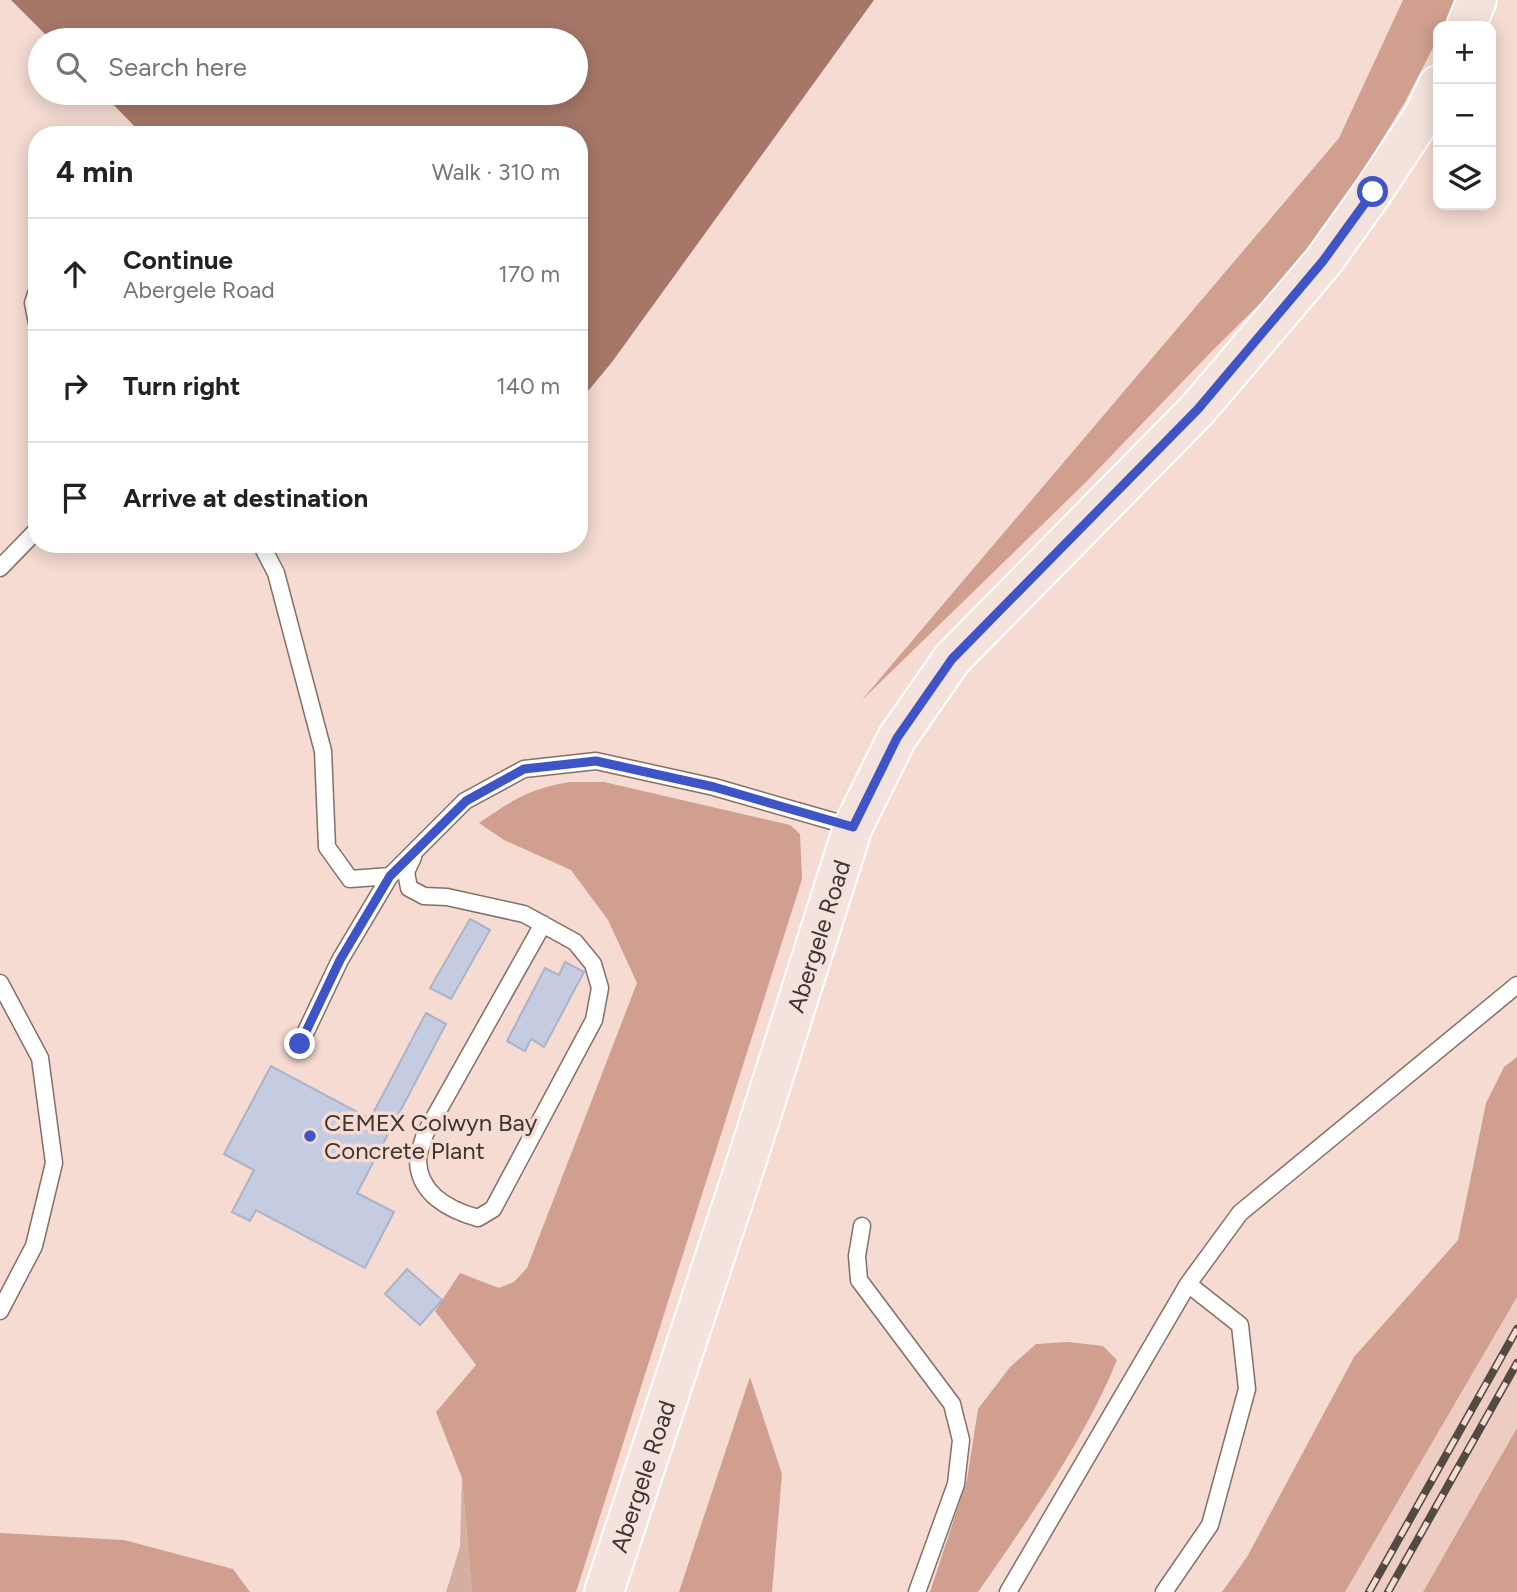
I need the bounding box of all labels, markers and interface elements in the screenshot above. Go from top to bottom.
map controls [1433,21,1496,210]
button: + [1433,21,1496,84]
search box [28,28,588,105]
icon: search [52,48,90,86]
text: Search here [108,51,247,83]
button: − [1433,84,1496,147]
button: layers [1433,147,1496,210]
text: 4 min [56,153,133,190]
text: Walk · 310 m [432,158,560,186]
route start [1357,176,1388,207]
text: Continue [123,244,233,276]
icon: ahead [56,255,94,293]
text: 170 m [498,260,560,288]
text: Abergele Road [123,276,275,304]
icon: right [56,367,94,405]
text: Turn right [123,370,240,402]
text: 140 m [496,372,560,400]
icon: arrive [56,479,94,517]
text: Arrive at destination [123,482,368,514]
street label: Abergele Road [780,856,856,1016]
route end [284,1028,315,1059]
place label: CEMEX Colwyn Bay Concrete Plant [324,1108,538,1165]
marker: CEMEX Colwyn Bay Concrete Plant [302,1128,318,1144]
street label: Abergele Road [604,1396,681,1556]

